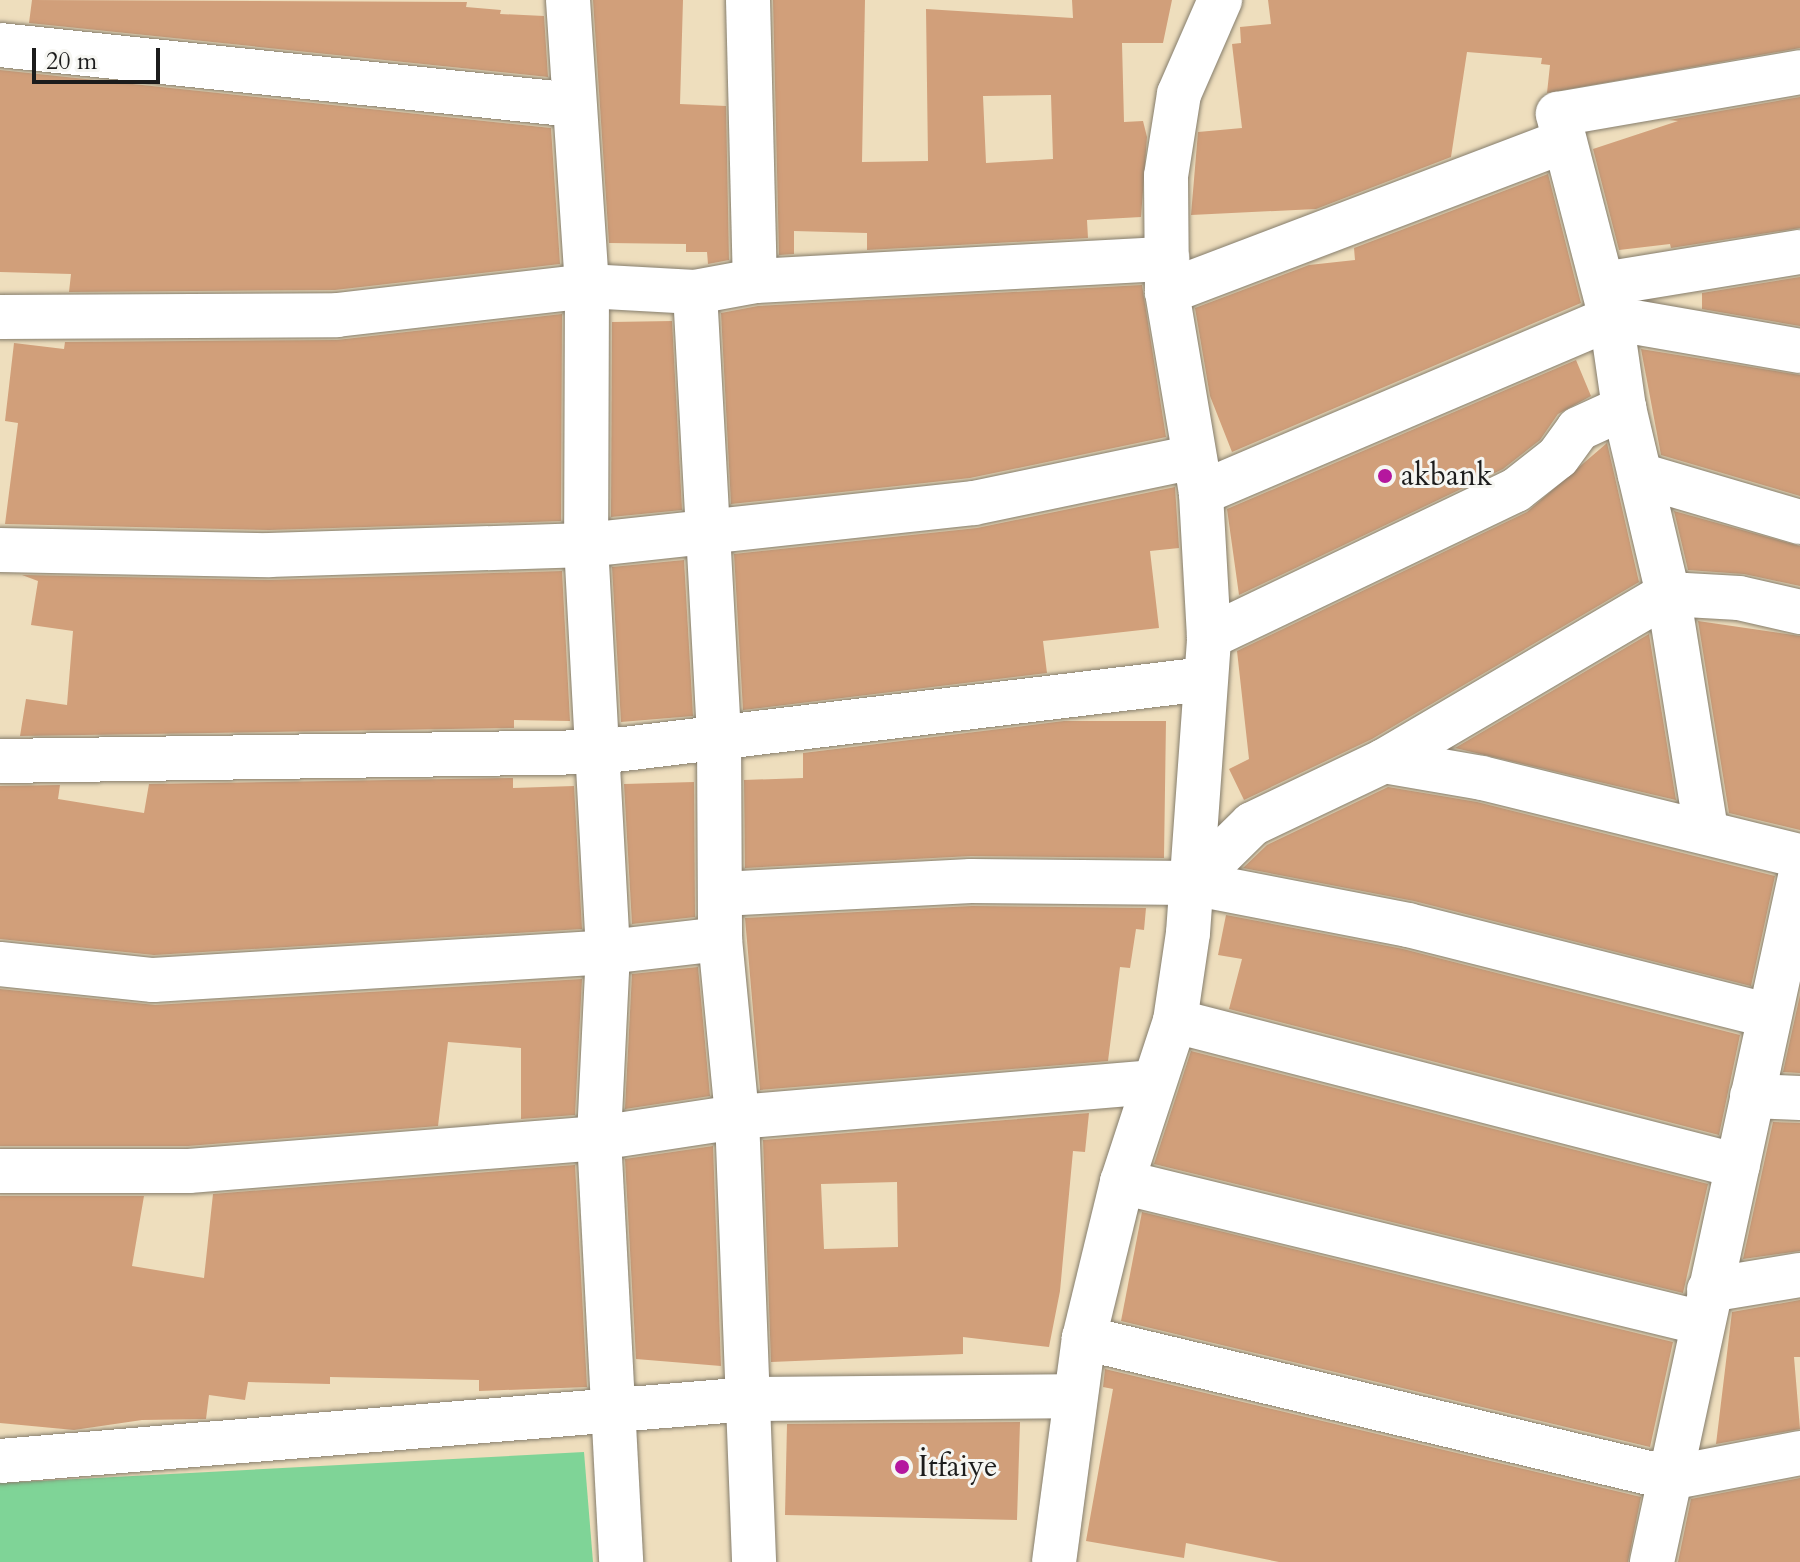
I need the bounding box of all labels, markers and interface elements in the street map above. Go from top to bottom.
scale bar [36,32,164,82]
text: 20 m [46,45,97,78]
place label: akbank [1401,458,1492,494]
marker: akbank [1376,467,1394,485]
place label: İtfaiye [918,1449,998,1485]
marker: İtfaiye [893,1458,911,1476]

